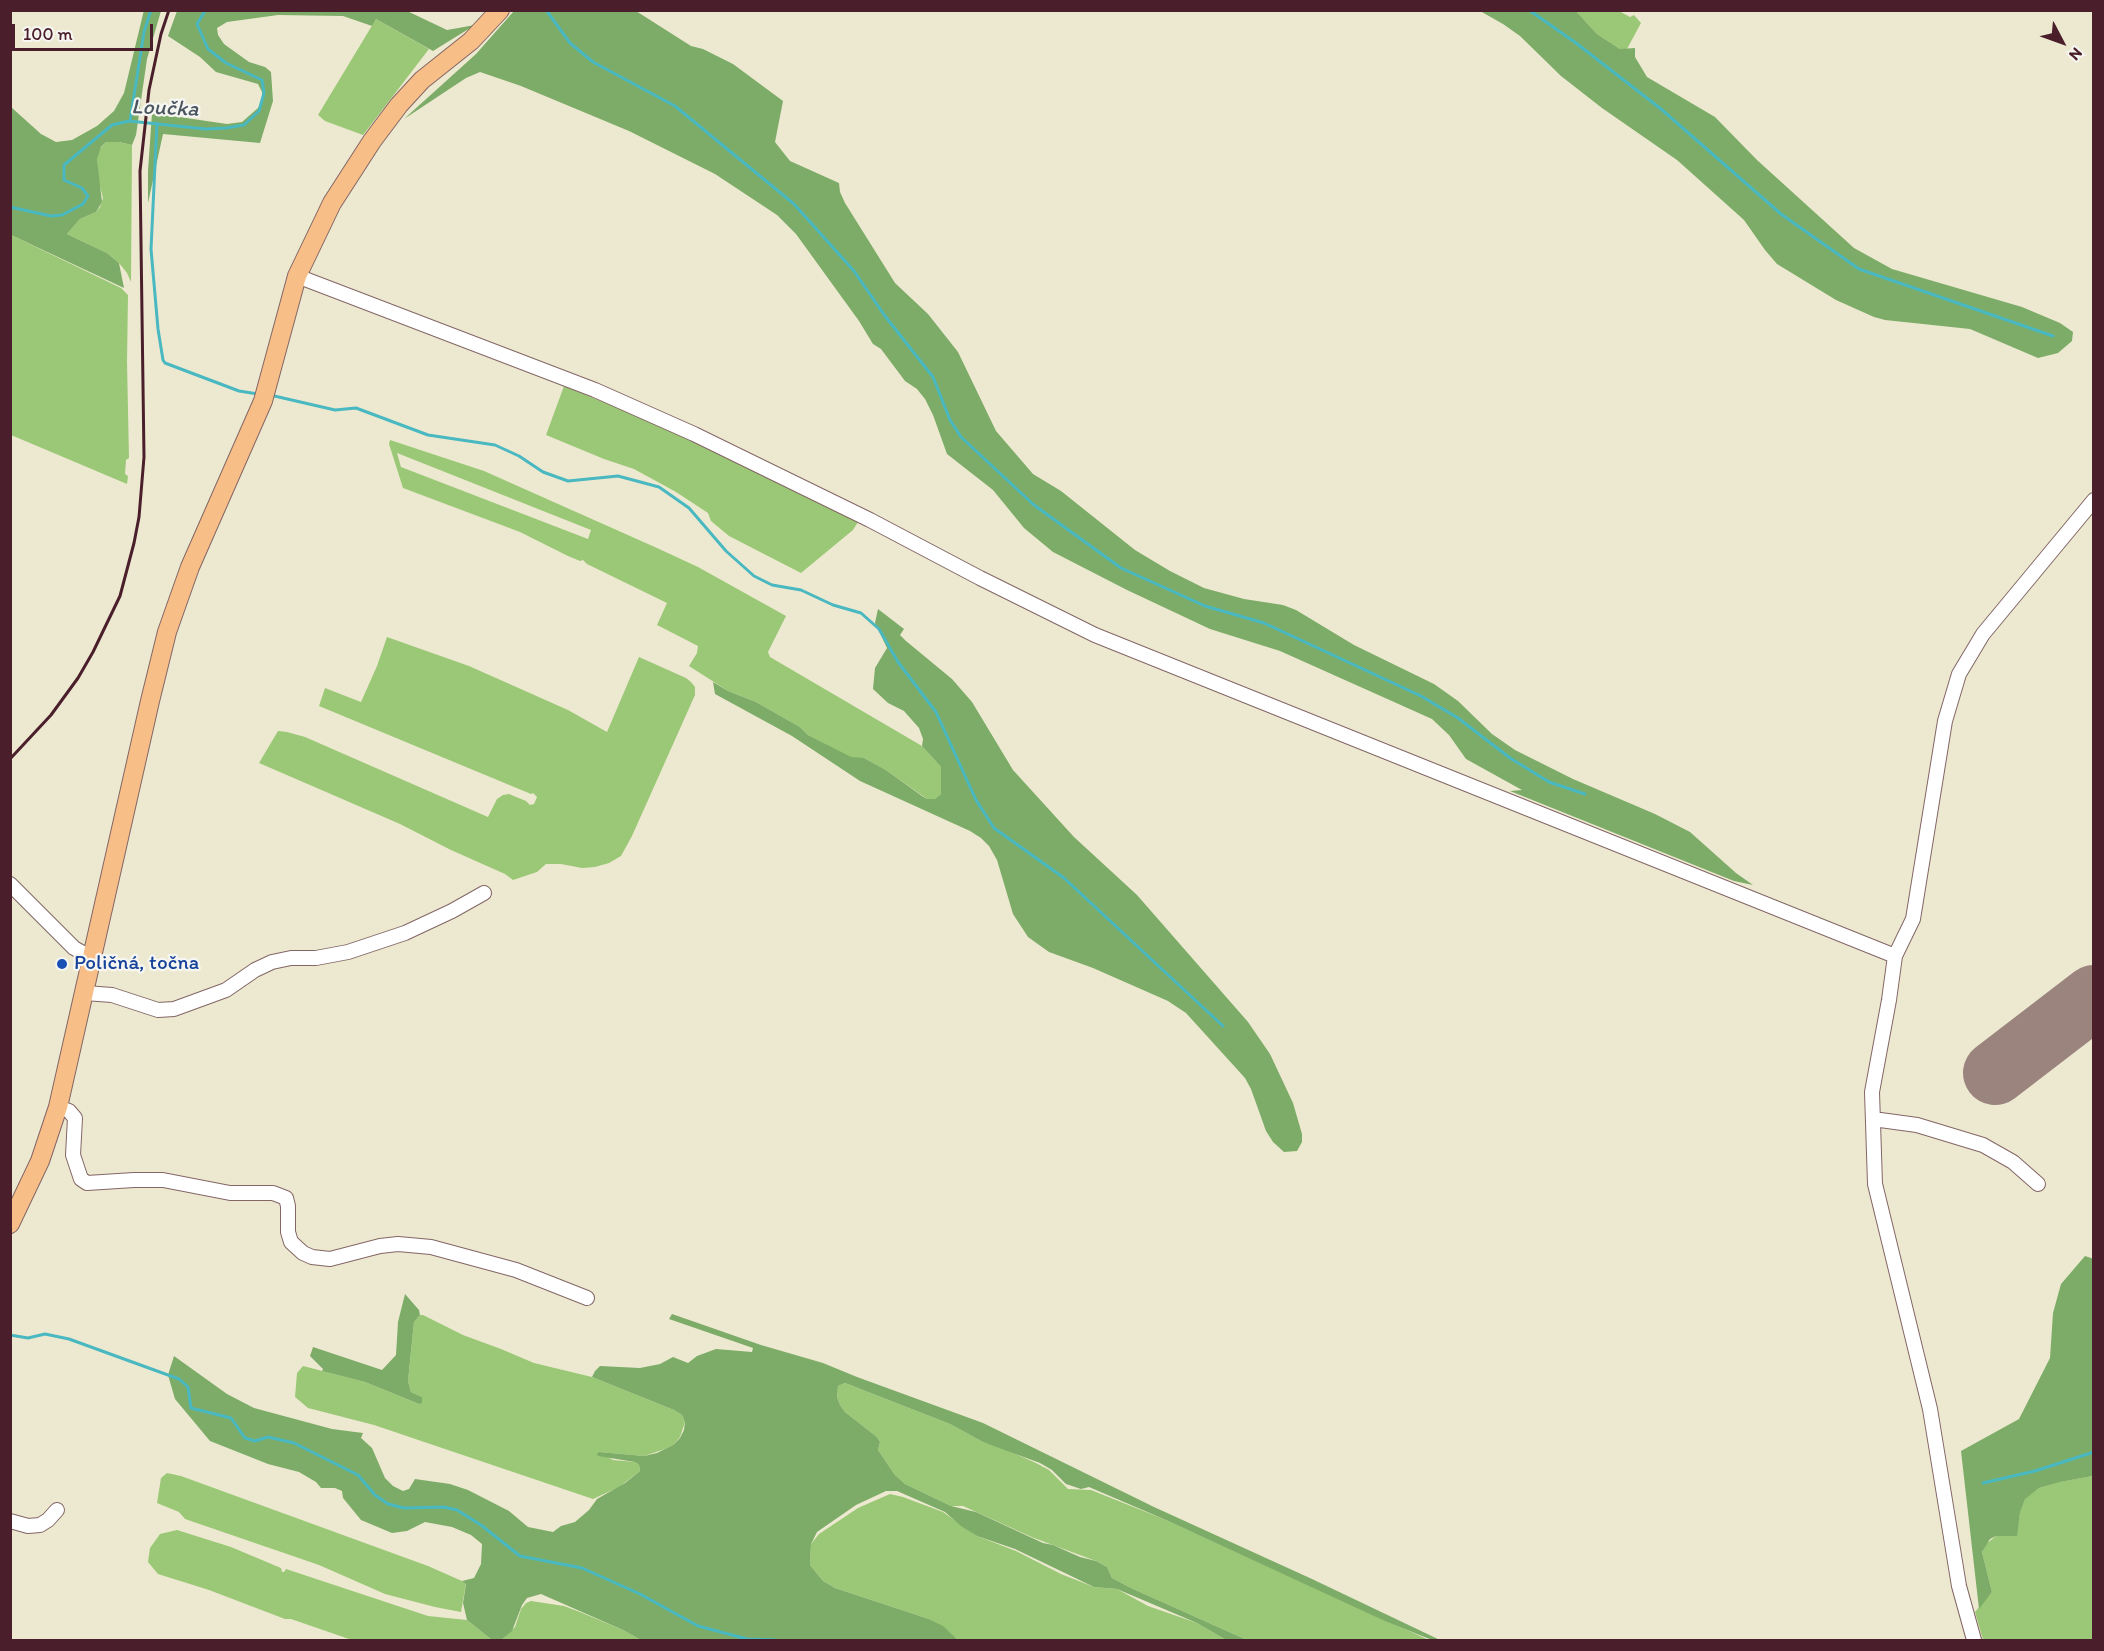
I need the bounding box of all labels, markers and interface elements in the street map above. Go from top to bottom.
scale bar [15,12,156,50]
north arrow [2032,12,2092,72]
text: 100 m [23,23,73,45]
text: N [2065,44,2087,64]
water label: Loučka [131,95,199,123]
place label: Poličná, točna [74,951,199,977]
marker: Poličná, točna [55,957,69,971]

